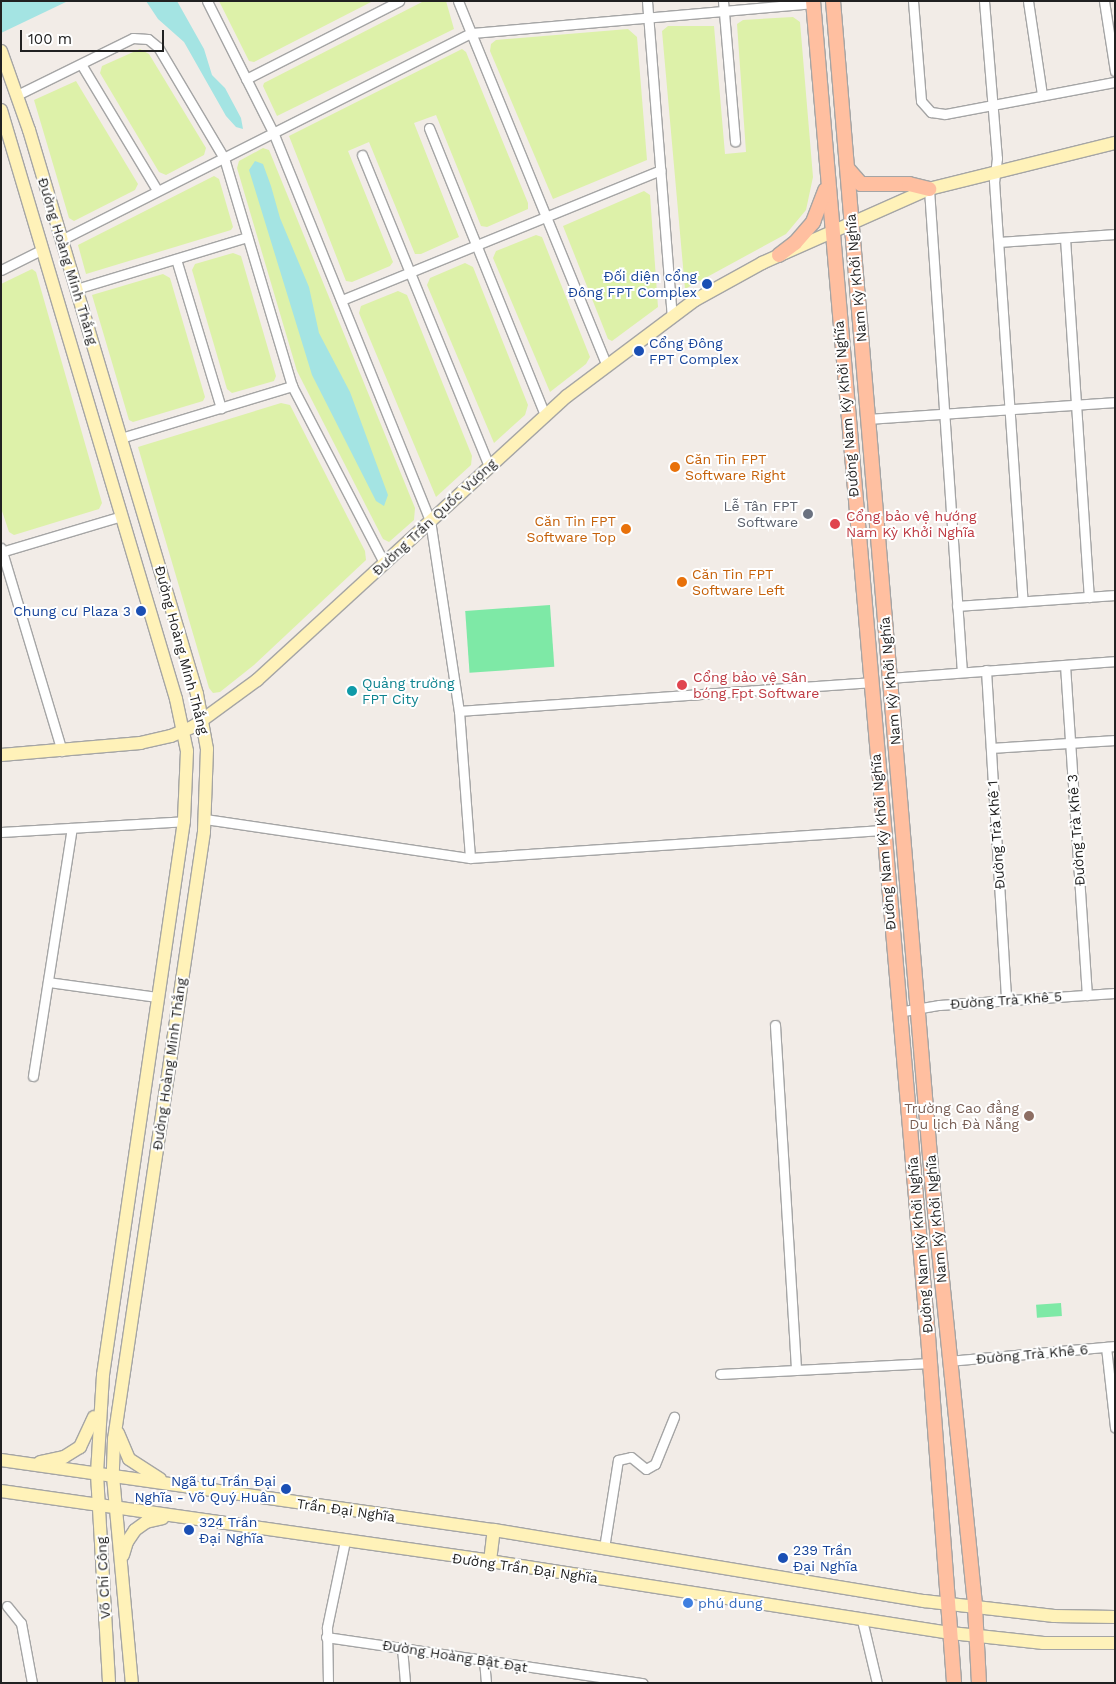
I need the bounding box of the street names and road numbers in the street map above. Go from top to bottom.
street label: Đường Hoàng Minh Thắng [34,175,102,347]
street label: Nam Kỳ Khởi Nghĩa [842,213,870,343]
street label: Đường Nam Kỳ Khởi Nghĩa [830,320,862,498]
street label: Đường Trần Quốc Vượng [368,455,500,579]
street label: Đường Hoàng Minh Thắng [151,564,213,736]
street label: Nam Kỳ Khởi Nghĩa [876,616,904,746]
street label: Đường Nam Kỳ Khởi Nghĩa [867,753,899,931]
street label: Đường Trà Khê 3 [1064,773,1088,887]
street label: Đường Trà Khê 1 [984,779,1008,891]
street label: Đường Hoàng Minh Thắng [149,977,189,1151]
street label: Đường Trà Khê 5 [949,988,1063,1012]
street label: Nam Kỳ Khởi Nghĩa [922,1154,950,1284]
street label: Đường Nam Kỳ Khởi Nghĩa [904,1156,936,1334]
street label: Đường Trà Khê 6 [975,1341,1089,1367]
street label: Trần Đại Nghĩa [296,1495,396,1525]
street label: Võ Chí Công [92,1536,114,1620]
street label: Đường Trần Đại Nghĩa [451,1549,599,1587]
street label: Đường Hoàng Bật Đạt [381,1636,529,1676]

